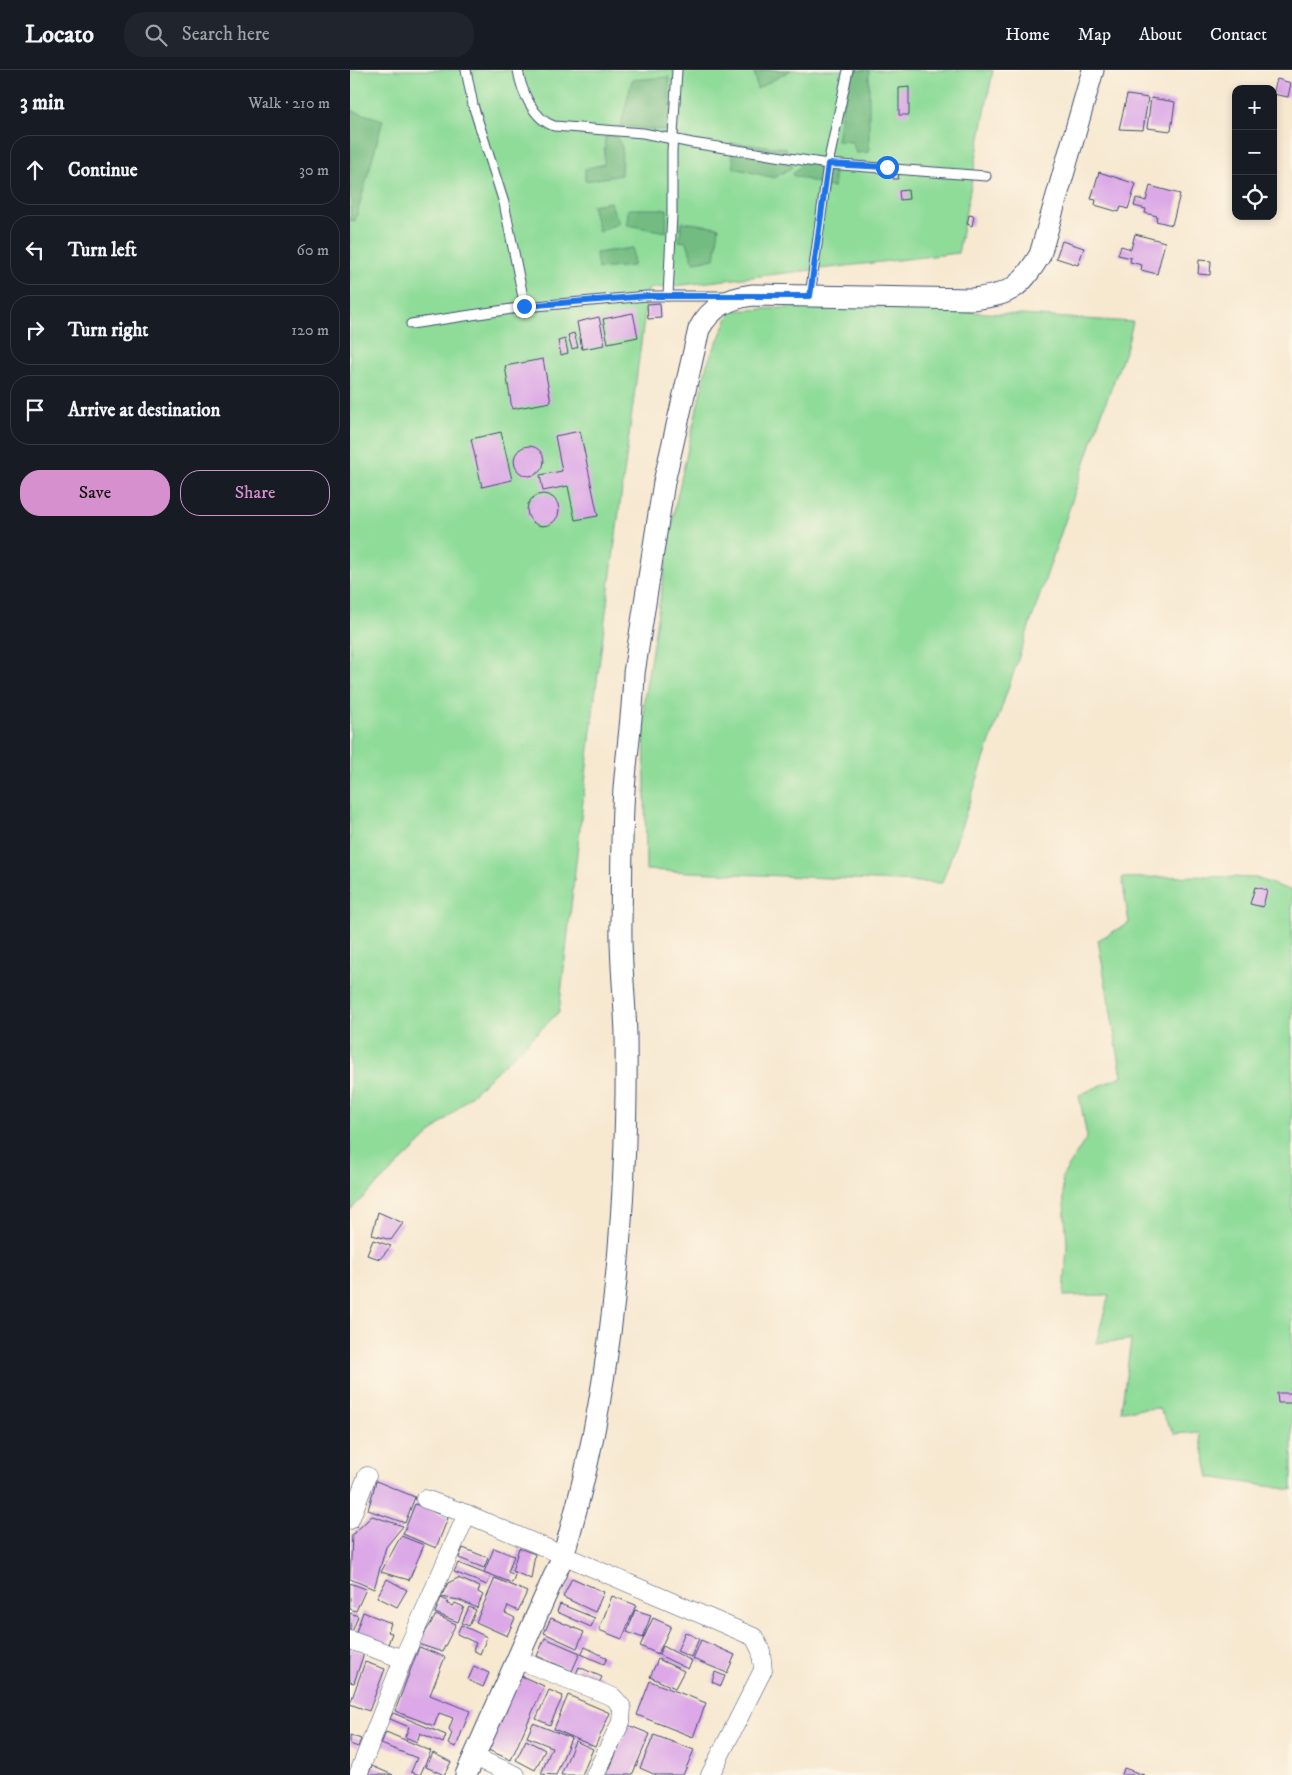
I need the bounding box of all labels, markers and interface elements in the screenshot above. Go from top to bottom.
search box [124,12,474,57]
text: Locato [25,20,94,50]
icon: search [142,21,170,49]
text: Search here [182,23,270,46]
text: Home [1005,24,1050,46]
text: Map [1078,24,1111,46]
text: About [1139,24,1182,46]
text: Contact [1210,24,1267,46]
map controls [1232,85,1277,220]
button: + [1232,85,1277,130]
text: 3 min [20,90,65,116]
text: Walk · 210 m [248,93,330,113]
button: − [1232,130,1277,175]
icon: ahead [21,156,49,184]
route start [876,156,899,179]
text: Continue [68,159,138,182]
text: 30 m [299,160,329,180]
button: locate [1232,175,1277,220]
icon: left [21,236,49,264]
text: Turn left [68,239,137,262]
text: 60 m [297,240,329,260]
route end [513,295,536,318]
icon: right [21,316,49,344]
text: Turn right [68,319,148,342]
text: 120 m [291,320,329,340]
icon: arrive [21,396,49,424]
text: Arrive at destination [68,399,220,422]
button: Save [20,470,170,516]
button: Share [180,470,330,516]

